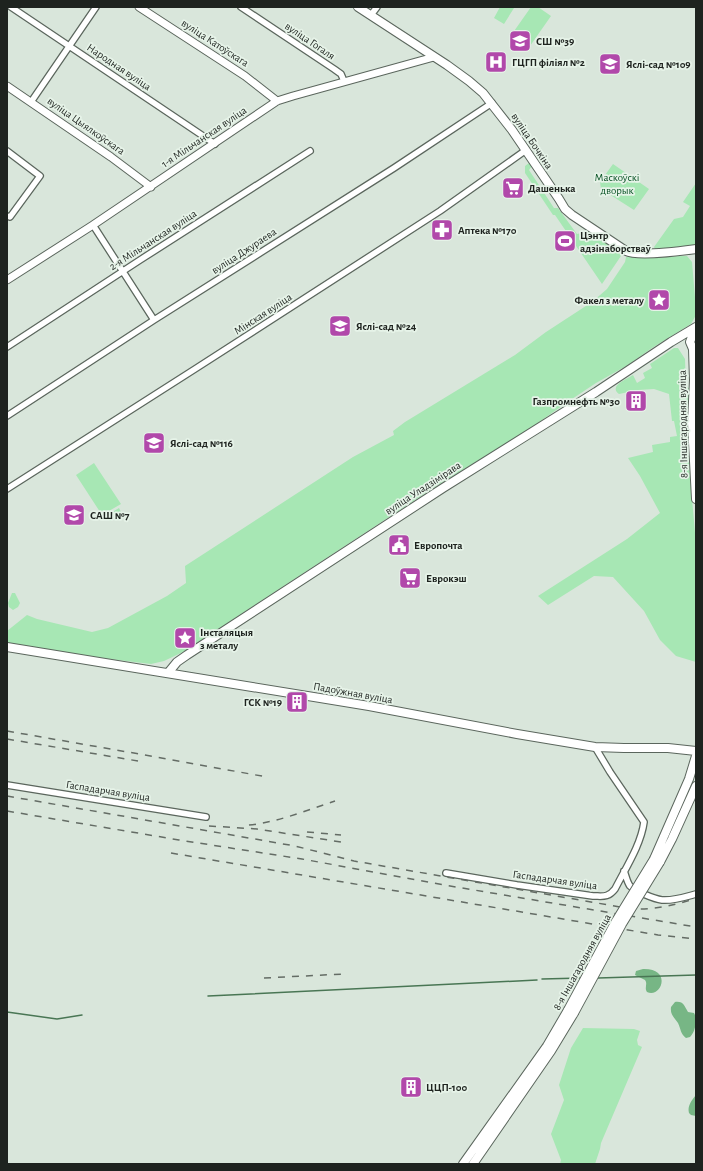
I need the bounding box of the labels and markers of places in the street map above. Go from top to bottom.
school or university icon: СШ №39 [507,28,533,54]
place label: СШ №39 [536,36,574,47]
hospital icon: ГЦГП філіял №2 [483,49,509,75]
school or university icon: Яслі-сад №109 [597,51,623,77]
place label: ГЦГП філіял №2 [512,57,585,68]
place label: Яслі-сад №109 [626,59,691,70]
supermarket icon: Дашенька [500,175,526,201]
place label: Дашенька [528,183,576,194]
pharmacy icon: Аптека №170 [429,217,455,243]
place label: Аптека №170 [458,225,517,236]
sports icon: Цэнтр адзінаборстваў [552,228,578,254]
place label: Цэнтр адзінаборстваў [580,230,651,254]
place icon: Факел з металу [646,287,672,313]
place label: Факел з металу [574,295,644,306]
school or university icon: Яслі-сад №24 [327,313,353,339]
place label: Яслі-сад №24 [356,321,417,332]
building icon: Газпромнефть №30 [623,388,649,414]
place label: Газпромнефть №30 [532,396,620,407]
school or university icon: Яслі-сад №116 [141,430,167,456]
place label: Яслі-сад №116 [170,438,233,449]
school or university icon: САШ №7 [61,502,87,528]
place label: САШ №7 [90,510,130,521]
public building icon: Европочта [386,532,412,558]
place label: Европочта [414,540,462,551]
supermarket icon: Еврокэш [397,565,423,591]
place label: Еврокэш [426,573,467,584]
place icon: Інсталяцыя з металу [172,625,198,651]
place label: Інсталяцыя з металу [200,627,253,651]
building icon: ГСК №19 [284,689,310,715]
place label: ГСК №19 [244,697,282,708]
building icon: ЦЦП-100 [398,1074,424,1100]
place label: ЦЦП-100 [426,1082,468,1093]

